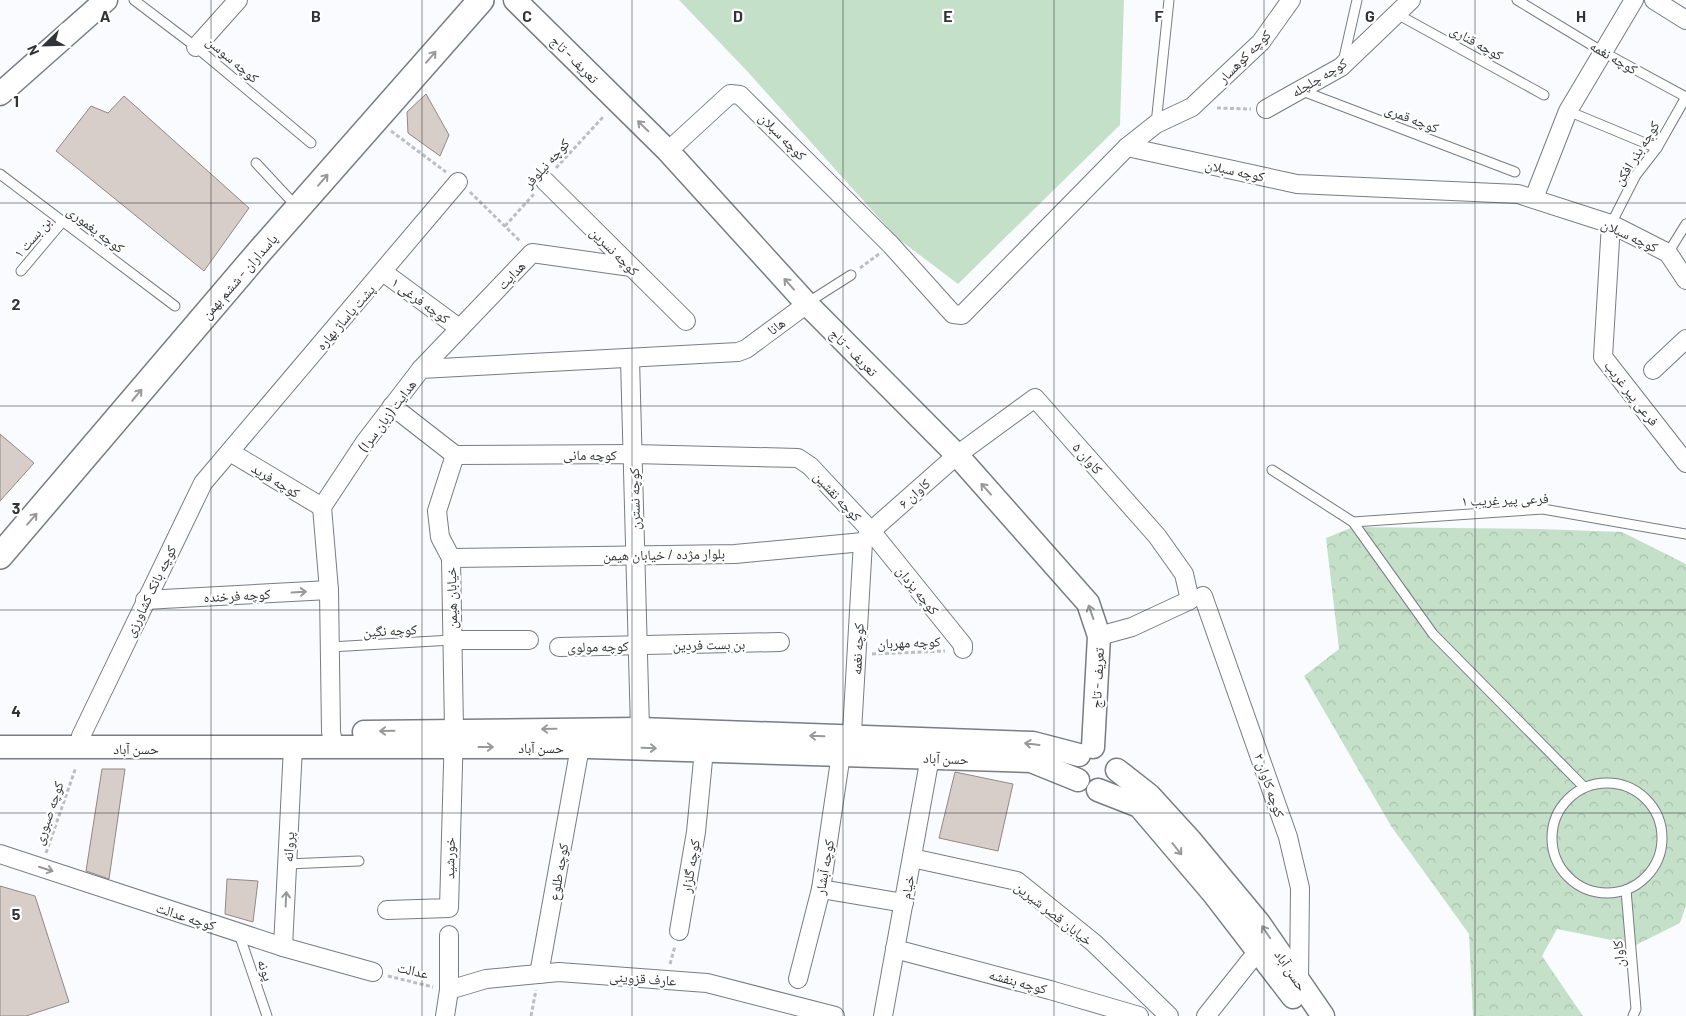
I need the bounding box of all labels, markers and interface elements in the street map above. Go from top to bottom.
text: A [100,6,111,25]
text: B [311,6,321,25]
text: C [522,6,532,25]
text: D [733,6,743,25]
text: E [943,6,953,25]
text: F [1155,6,1164,25]
text: G [1365,6,1375,25]
text: H [1576,6,1586,25]
north arrow [20,20,70,70]
street label: کوچه قناری [1447,21,1507,64]
street label: کوچه کوهسار [1213,26,1275,88]
street label: تعریف - تاج [546,31,603,88]
street label: کوچه سوسن [203,32,263,87]
street label: کوچه نغمه [1587,37,1641,78]
text: N [23,43,42,58]
one-way arrow [425,51,436,64]
street label: کوچه چلچله [1288,54,1351,101]
text: 1 [13,91,19,110]
street label: کوچه قمری [1382,100,1442,137]
street label: کوچه سبلان [755,109,811,164]
street label: کوچه بذر افکن [1609,117,1663,189]
one-way arrow [636,120,649,132]
street label: کوچه نیلوفر [519,135,574,193]
street label: کوچه سبلان [1203,155,1267,186]
one-way arrow [318,173,329,186]
street label: کوچه یغموری [63,202,128,257]
street label: بن بست ۱ [10,213,55,262]
street label: کوچه سبلان [1599,215,1661,256]
street label: کوچه نسرین [586,223,643,280]
street label: پاسداران - ششم بهمن [197,230,282,323]
street label: هدایت [493,257,529,293]
street label: کوچه فرغی ۱ [388,273,454,328]
one-way arrow [783,277,795,290]
street label: پشت پاساژ بهاره [312,281,379,354]
text: 2 [12,294,21,313]
street label: هانا [764,314,788,338]
street label: تعریف - تاج [825,324,882,381]
street label: فرعی پیر غریب [1600,357,1663,430]
street label: هدایت (زبان سرا) [354,376,420,456]
one-way arrow [131,389,143,402]
street label: کاوان ۵ [1069,439,1107,478]
street label: کوچه مانی [563,446,617,464]
street label: کوچه فرید [248,459,303,502]
street label: کوچه نسترن [625,467,644,530]
street label: کوچه نقشین [810,467,866,525]
street label: کاوان ۶ [895,474,934,512]
one-way arrow [981,482,992,495]
street label: فرعی پیر غریب ۱ [1461,489,1549,510]
text: 3 [12,498,20,517]
one-way arrow [26,513,37,526]
street label: کوچه بانک کشاورزی [120,542,181,640]
street label: بلوار مژده / خیابان هیمن [603,544,725,565]
street label: کوچه یزدان [892,562,943,619]
street label: خیابان هیمن [442,567,461,629]
street label: کوچه فرخنده [203,585,271,606]
one-way arrow [291,587,307,596]
one-way arrow [1086,605,1095,621]
street label: کوچه نگین [363,620,418,641]
street label: کوچه نغمه [847,622,868,676]
street label: کوچه مهربان [877,632,941,653]
street label: بن بست فردین [673,635,746,654]
street label: کوچه مولوی [567,637,629,656]
street label: تعریف - تاج [1087,647,1109,709]
text: 4 [11,701,21,720]
one-way arrow [542,724,558,734]
one-way arrow [379,726,396,736]
one-way arrow [809,732,825,741]
street label: حسن آباد [518,739,564,757]
one-way arrow [1024,739,1040,749]
street label: حسن آباد [113,740,159,758]
one-way arrow [478,742,494,752]
one-way arrow [640,744,656,753]
street label: حسن آباد [923,749,969,768]
street label: کوچه کاوان ۲ [1250,751,1289,820]
street label: کوچه صبوری [29,779,68,847]
street label: پروانه [279,831,298,863]
street label: خورشید [440,837,459,879]
street label: کوچه گلزار [677,838,704,895]
street label: کوچه آبشار [811,838,838,897]
street label: کوچه طلوع [545,842,573,902]
one-way arrow [1171,843,1182,856]
one-way arrow [38,865,54,875]
street label: خیام [897,873,919,901]
street label: خیابان قصر شیرین [1011,877,1096,949]
one-way arrow [281,891,290,907]
street label: کوچه عدالت [154,898,218,935]
text: 5 [12,904,21,923]
one-way arrow [1261,925,1271,939]
street label: کاوان [1608,939,1629,968]
street label: حسن آباد [1270,946,1311,994]
street label: پونه [253,957,278,983]
street label: عدالت [396,958,430,982]
street label: کوچه بنفشه [987,965,1049,998]
street label: عارف قزوینی [609,967,677,990]

